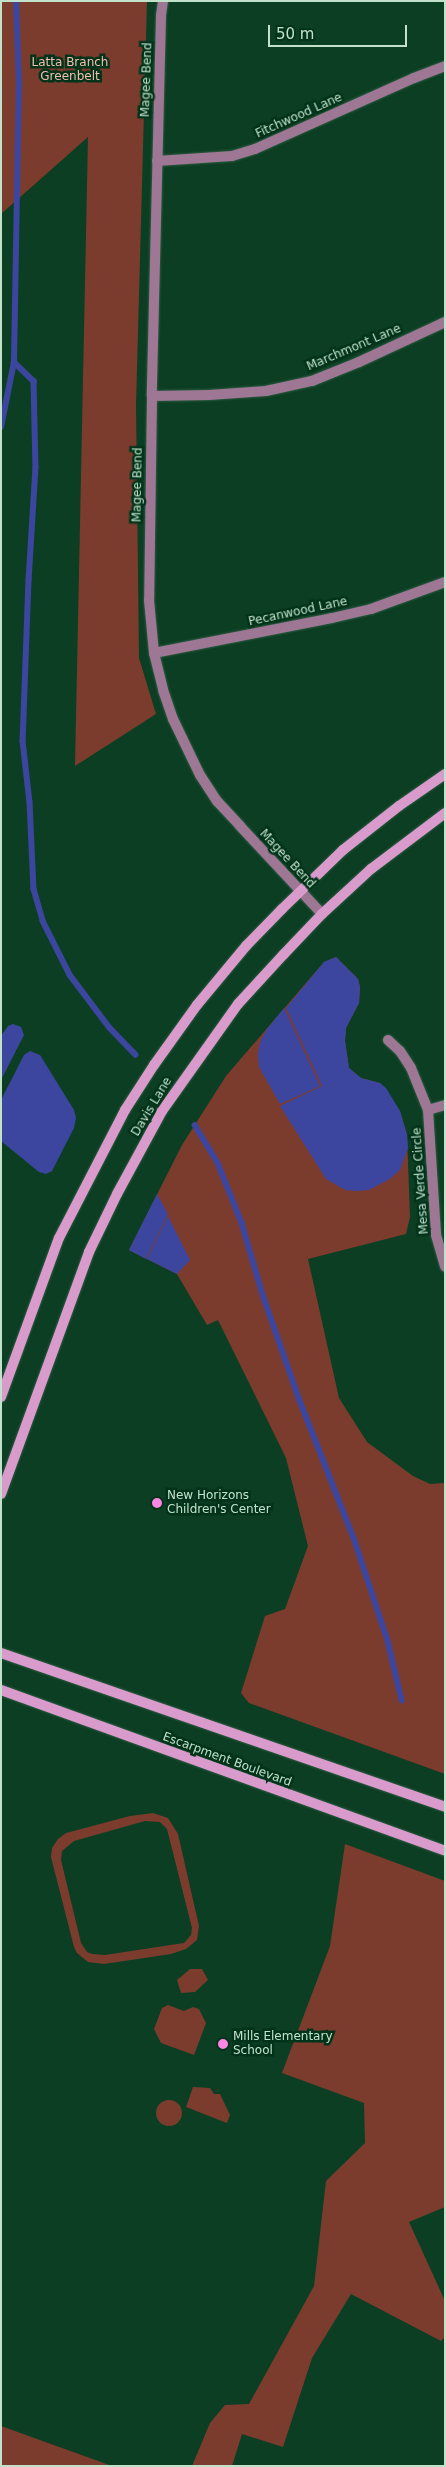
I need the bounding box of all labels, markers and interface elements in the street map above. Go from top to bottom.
scale bar [271,15,410,47]
text: 50 m [276,25,314,43]
street label: Magee Bend [139,42,155,118]
park label: Latta Branch Greenbelt [32,56,108,84]
street label: Fitchwood Lane [253,90,345,142]
street label: Marchmont Lane [305,322,403,374]
street label: Magee Bend [130,448,146,522]
street label: Pecanwood Lane [247,594,349,630]
street label: Magee Bend [256,827,318,891]
street label: Davis Lane [129,1075,175,1139]
street label: Mesa Verde Circle [410,1127,432,1235]
place label: New Horizons Children's Center [167,1489,271,1517]
marker: New Horizons Children's Center [151,1497,163,1509]
street label: Escarpment Boulevard [161,1730,293,1790]
place label: Mills Elementary School [233,2030,332,2058]
marker: Mills Elementary School [217,2038,229,2050]

